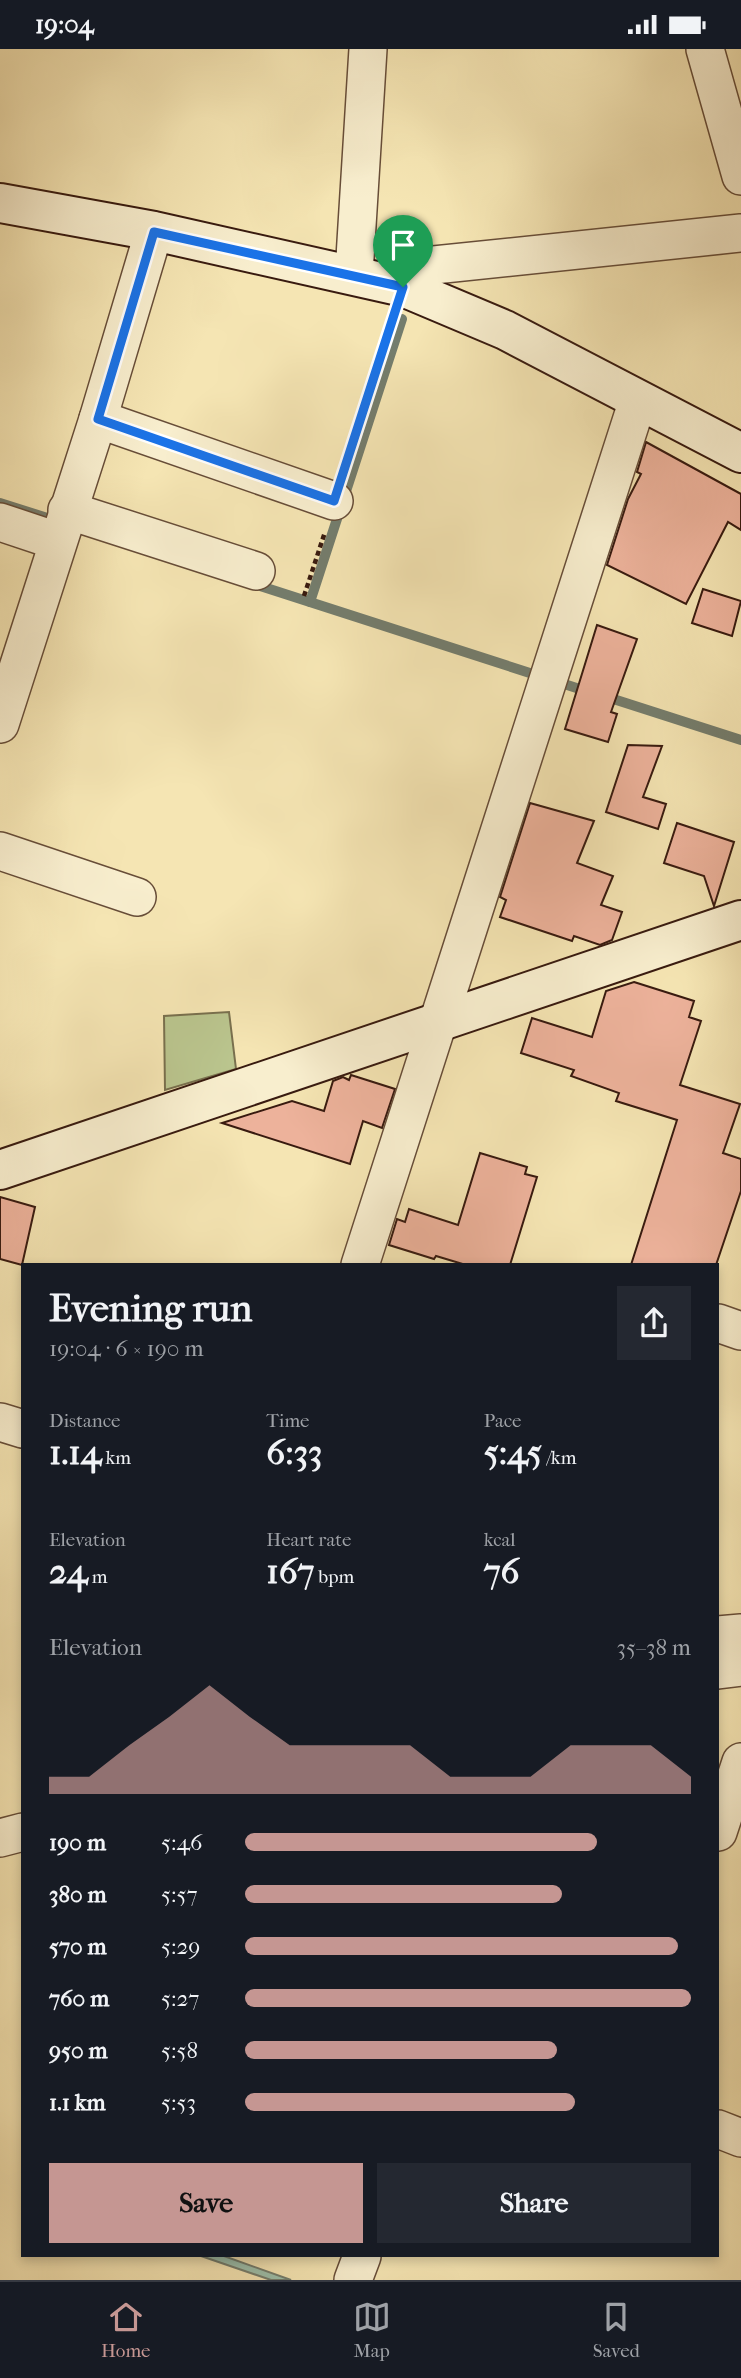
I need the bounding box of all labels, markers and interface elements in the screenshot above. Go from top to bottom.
text: 19:04 [35,9,94,40]
pin [373,215,433,287]
icon: arrive [384,226,422,264]
text: Evening run [49,1286,252,1331]
button: share [617,1286,691,1360]
text: 19:04 · 6 × 190 m [49,1335,204,1362]
text: Distance [49,1410,120,1432]
text: Time [266,1410,310,1432]
text: Pace [484,1410,522,1432]
text: 1.14 [49,1432,101,1473]
text: 6:33 [266,1432,322,1473]
text: 5:45 [484,1432,542,1473]
text: km [101,1447,131,1469]
text: /km [542,1447,576,1469]
text: Elevation [49,1529,126,1551]
text: Heart rate [266,1529,351,1551]
text: kcal [484,1529,516,1551]
text: 24 [49,1551,88,1592]
text: 167 [266,1551,314,1592]
text: 76 [484,1551,520,1592]
text: m [88,1566,108,1588]
text: bpm [314,1566,354,1588]
text: Elevation [49,1634,142,1661]
text: 35–38 m [617,1634,691,1661]
text: 190 m [49,1829,106,1856]
text: 5:46 [161,1829,203,1856]
text: 380 m [49,1881,107,1908]
text: 5:57 [161,1881,198,1908]
text: 570 m [49,1933,107,1960]
text: 5:29 [161,1933,200,1960]
text: 760 m [49,1985,109,2012]
text: 5:27 [161,1985,199,2012]
text: 950 m [49,2037,108,2064]
text: 5:58 [161,2037,198,2064]
text: 1.1 km [49,2089,106,2116]
text: 5:53 [161,2089,196,2116]
button: Save [49,2163,363,2243]
button: Share [377,2163,691,2243]
tab: Home [101,2298,151,2362]
tab: Map [353,2298,391,2362]
tab: Saved [593,2298,640,2362]

